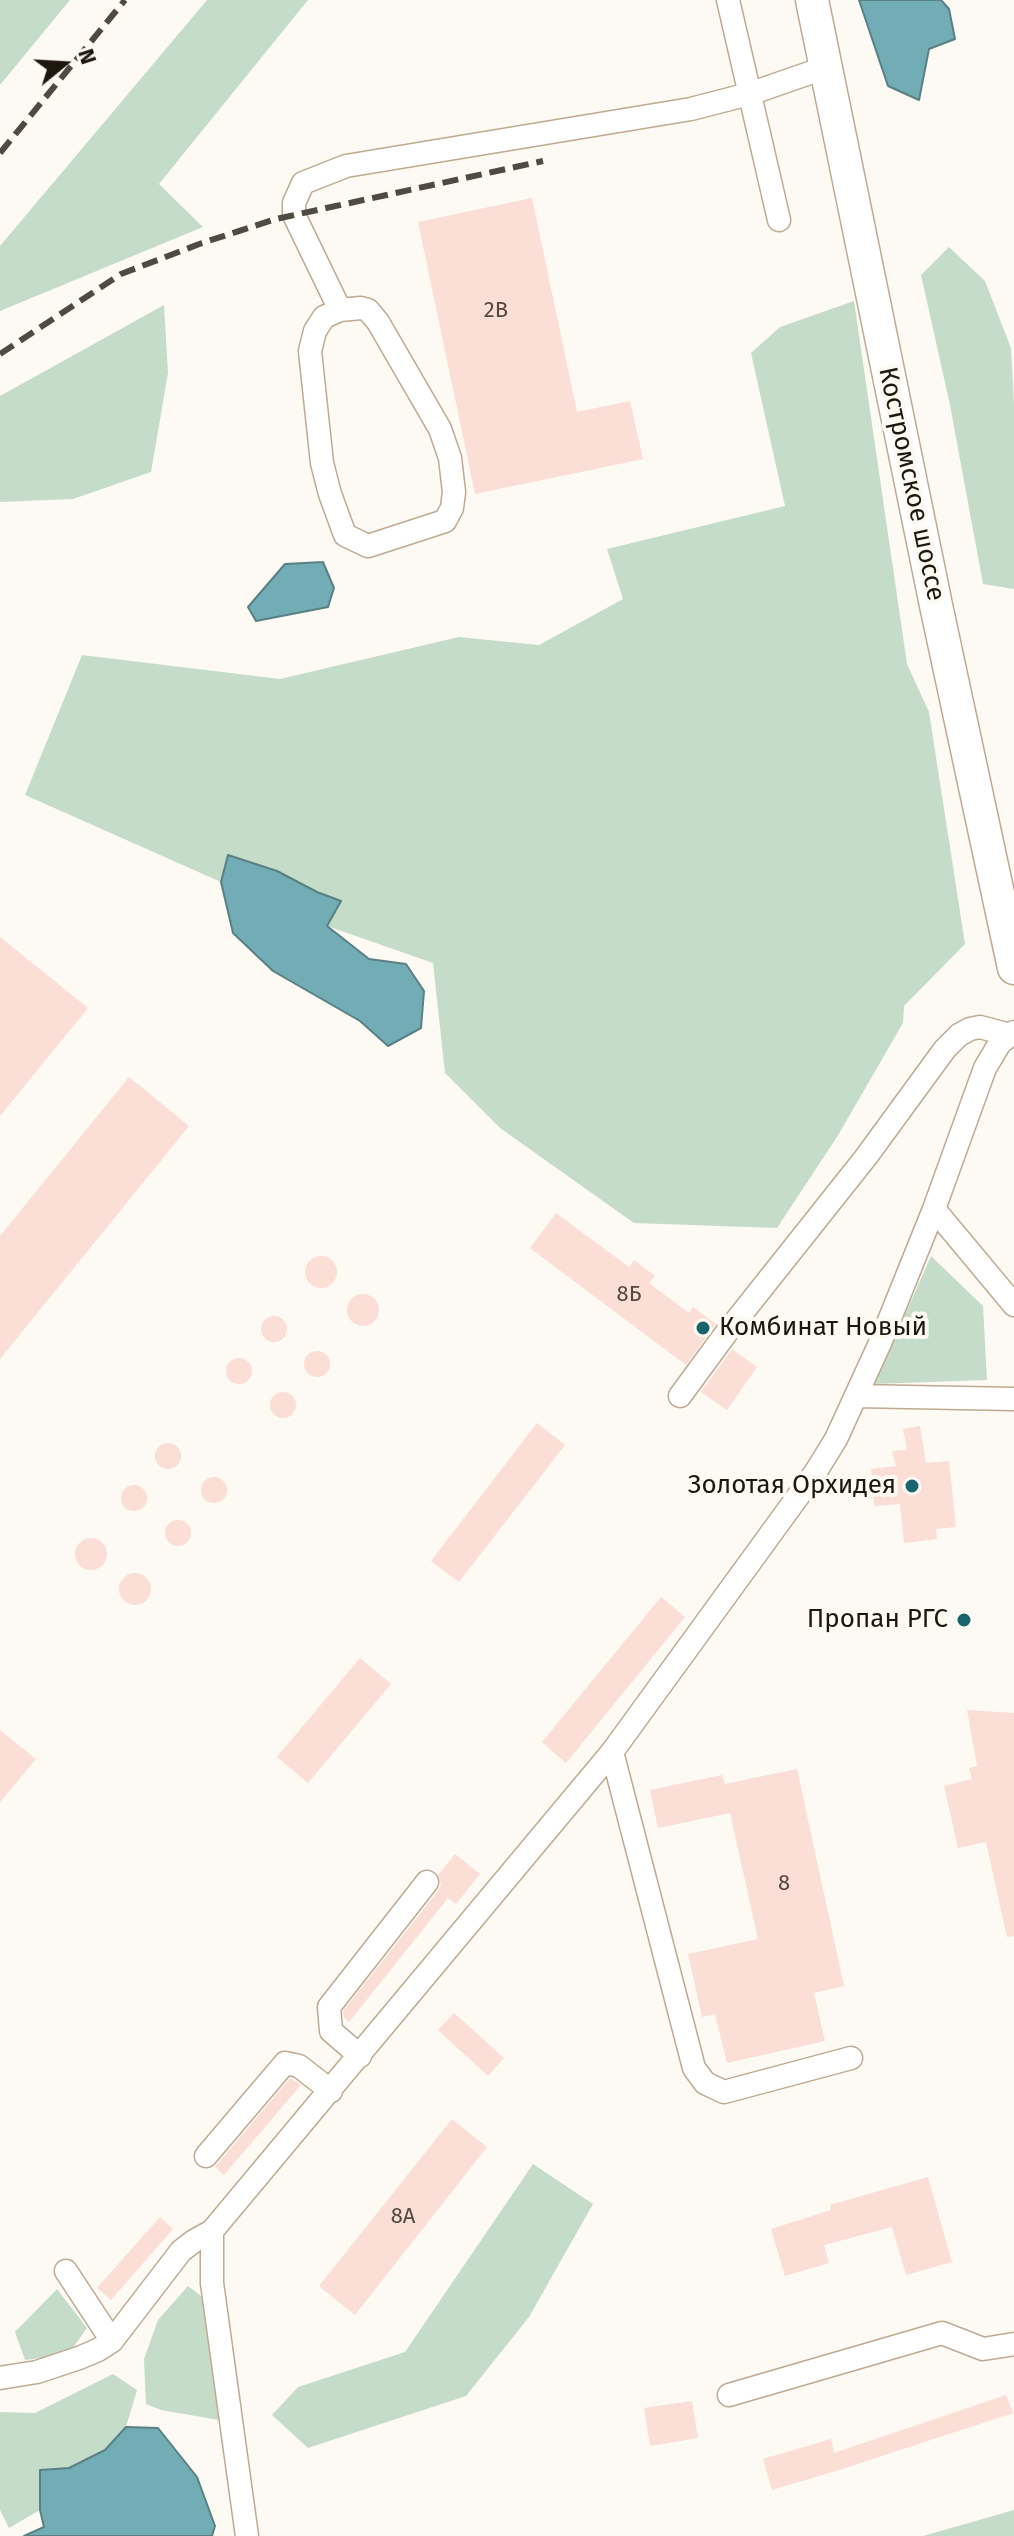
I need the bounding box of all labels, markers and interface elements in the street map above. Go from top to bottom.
north arrow [24,24,104,104]
text: N [72,45,102,68]
house number: 2В [484,298,508,324]
street label: Костромское шоссе [871,364,951,604]
house number: 8Б [617,1282,641,1308]
place label: Комбинат Новый [719,1312,927,1344]
marker: Комбинат Новый [694,1319,712,1337]
place label: Золотая Орхидея [688,1470,896,1502]
marker: Золотая Орхидея [903,1477,921,1495]
place label: Пропан РГС [807,1604,948,1636]
marker: Пропан РГС [955,1611,973,1629]
house number: 8 [778,1871,790,1897]
house number: 8А [391,2204,415,2230]

